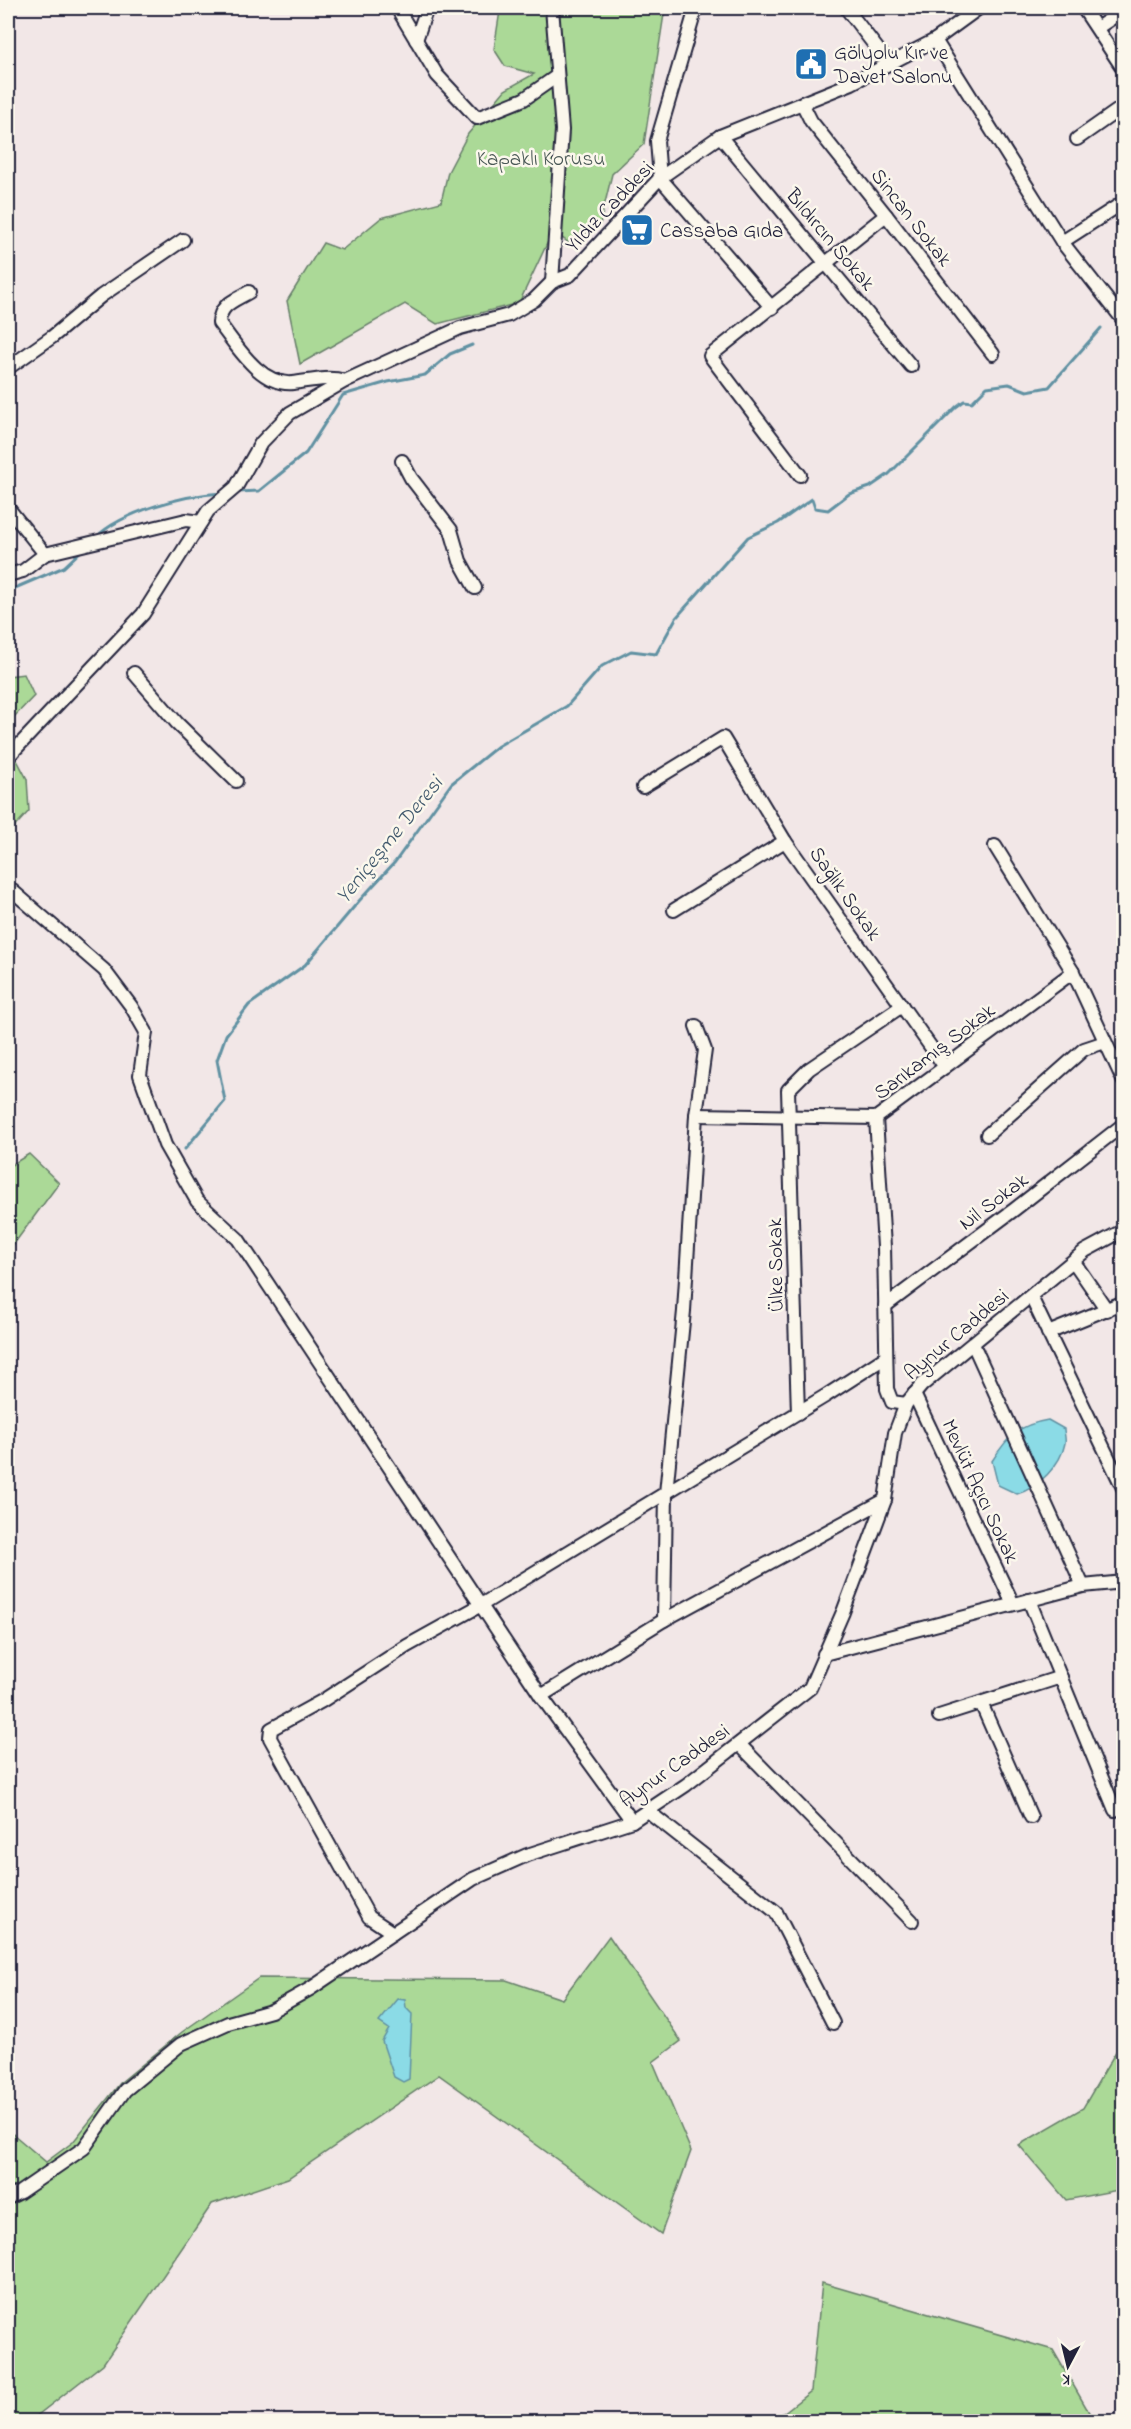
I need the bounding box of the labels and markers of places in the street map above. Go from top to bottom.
place label: Gölyolu Kır ve Davet Salonu [833,39,953,93]
public building icon: Gölyolu Kır ve Davet Salonu [793,46,829,82]
supermarket icon: Cassaba Gıda [619,212,655,248]
place label: Cassaba Gıda [660,217,783,247]

